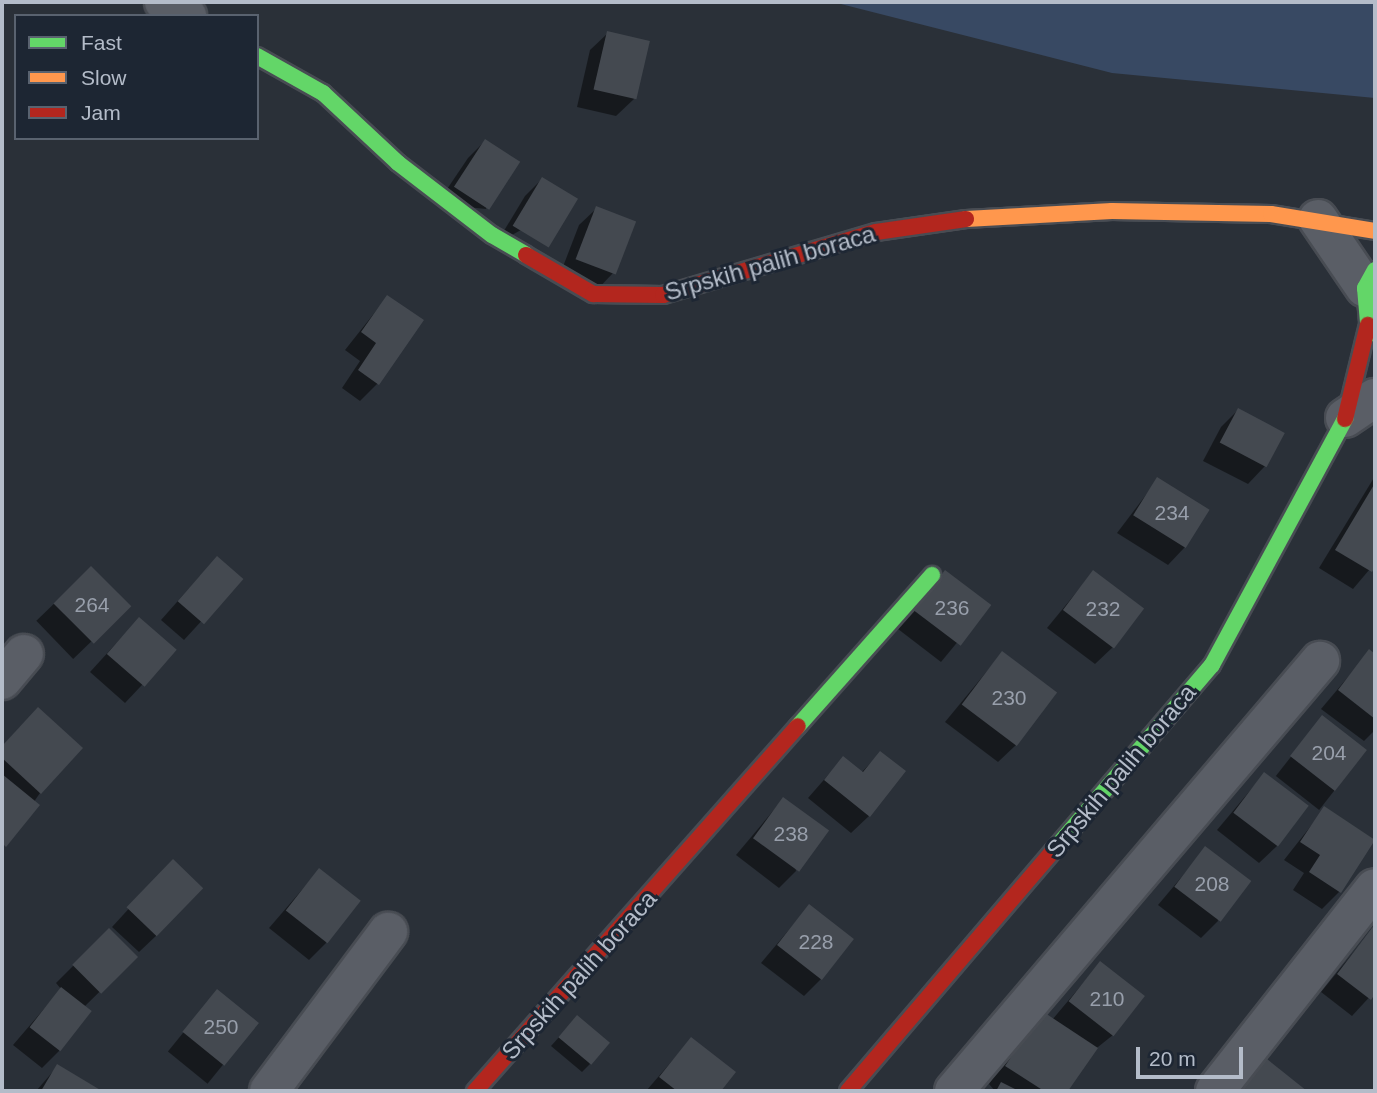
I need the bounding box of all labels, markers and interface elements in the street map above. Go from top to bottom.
legend [14,14,259,140]
text: Fast [81,31,122,54]
text: Slow [81,66,127,89]
text: Jam [81,101,121,124]
street label: Srpskih palih boraca [662,219,878,307]
house number: 234 [1154,500,1190,526]
house number: 264 [74,592,110,618]
house number: 236 [934,595,970,621]
house number: 232 [1085,596,1121,622]
street label: Srpskih palih boraca [1040,678,1202,864]
house number: 230 [991,685,1027,711]
house number: 204 [1311,740,1347,766]
house number: 238 [773,821,809,847]
house number: 208 [1194,871,1230,897]
street label: Srpskih palih boraca [496,885,662,1065]
house number: 228 [798,929,834,955]
house number: 210 [1089,986,1125,1012]
house number: 250 [203,1014,239,1040]
scale bar [1139,1034,1246,1078]
text: 20 m [1149,1047,1196,1070]

